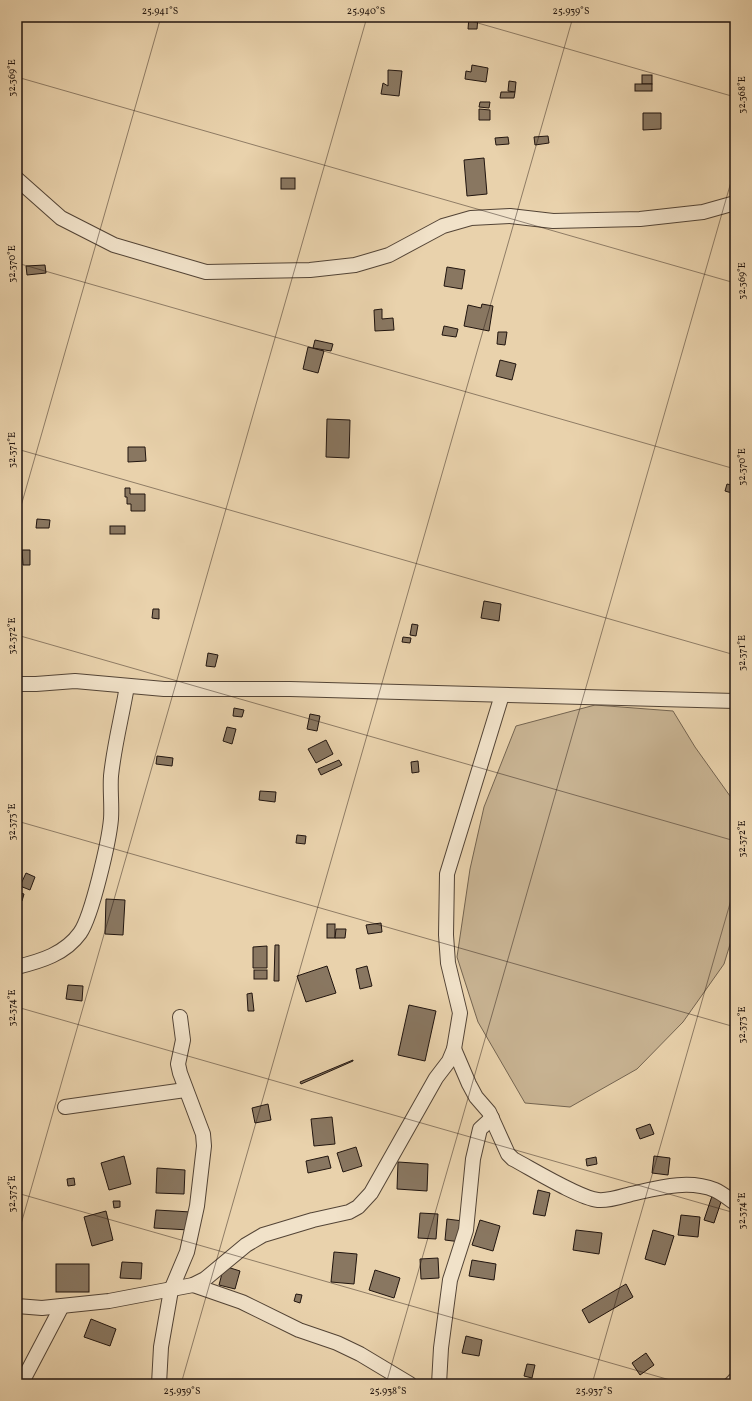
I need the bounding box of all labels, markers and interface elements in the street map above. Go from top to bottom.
text: 25.941°S [142,4,178,18]
text: 25.940°S [347,4,385,18]
text: 25.939°S [553,4,589,18]
text: 32.369°E [5,59,19,97]
text: 32.368°E [735,76,749,114]
text: 32.370°E [5,245,19,283]
text: 32.369°E [735,262,749,300]
text: 32.371°E [5,432,19,468]
text: 32.370°E [735,448,749,486]
text: 32.372°E [5,617,19,655]
text: 32.371°E [735,635,749,671]
text: 32.373°E [5,803,19,841]
text: 32.372°E [735,820,749,858]
text: 32.374°E [5,990,19,1026]
text: 32.373°E [735,1006,749,1044]
text: 32.375°E [5,1176,19,1213]
text: 32.374°E [735,1193,749,1229]
text: 25.939°S [164,1384,200,1398]
text: 25.938°S [369,1384,407,1398]
text: 25.937°S [576,1384,612,1398]

